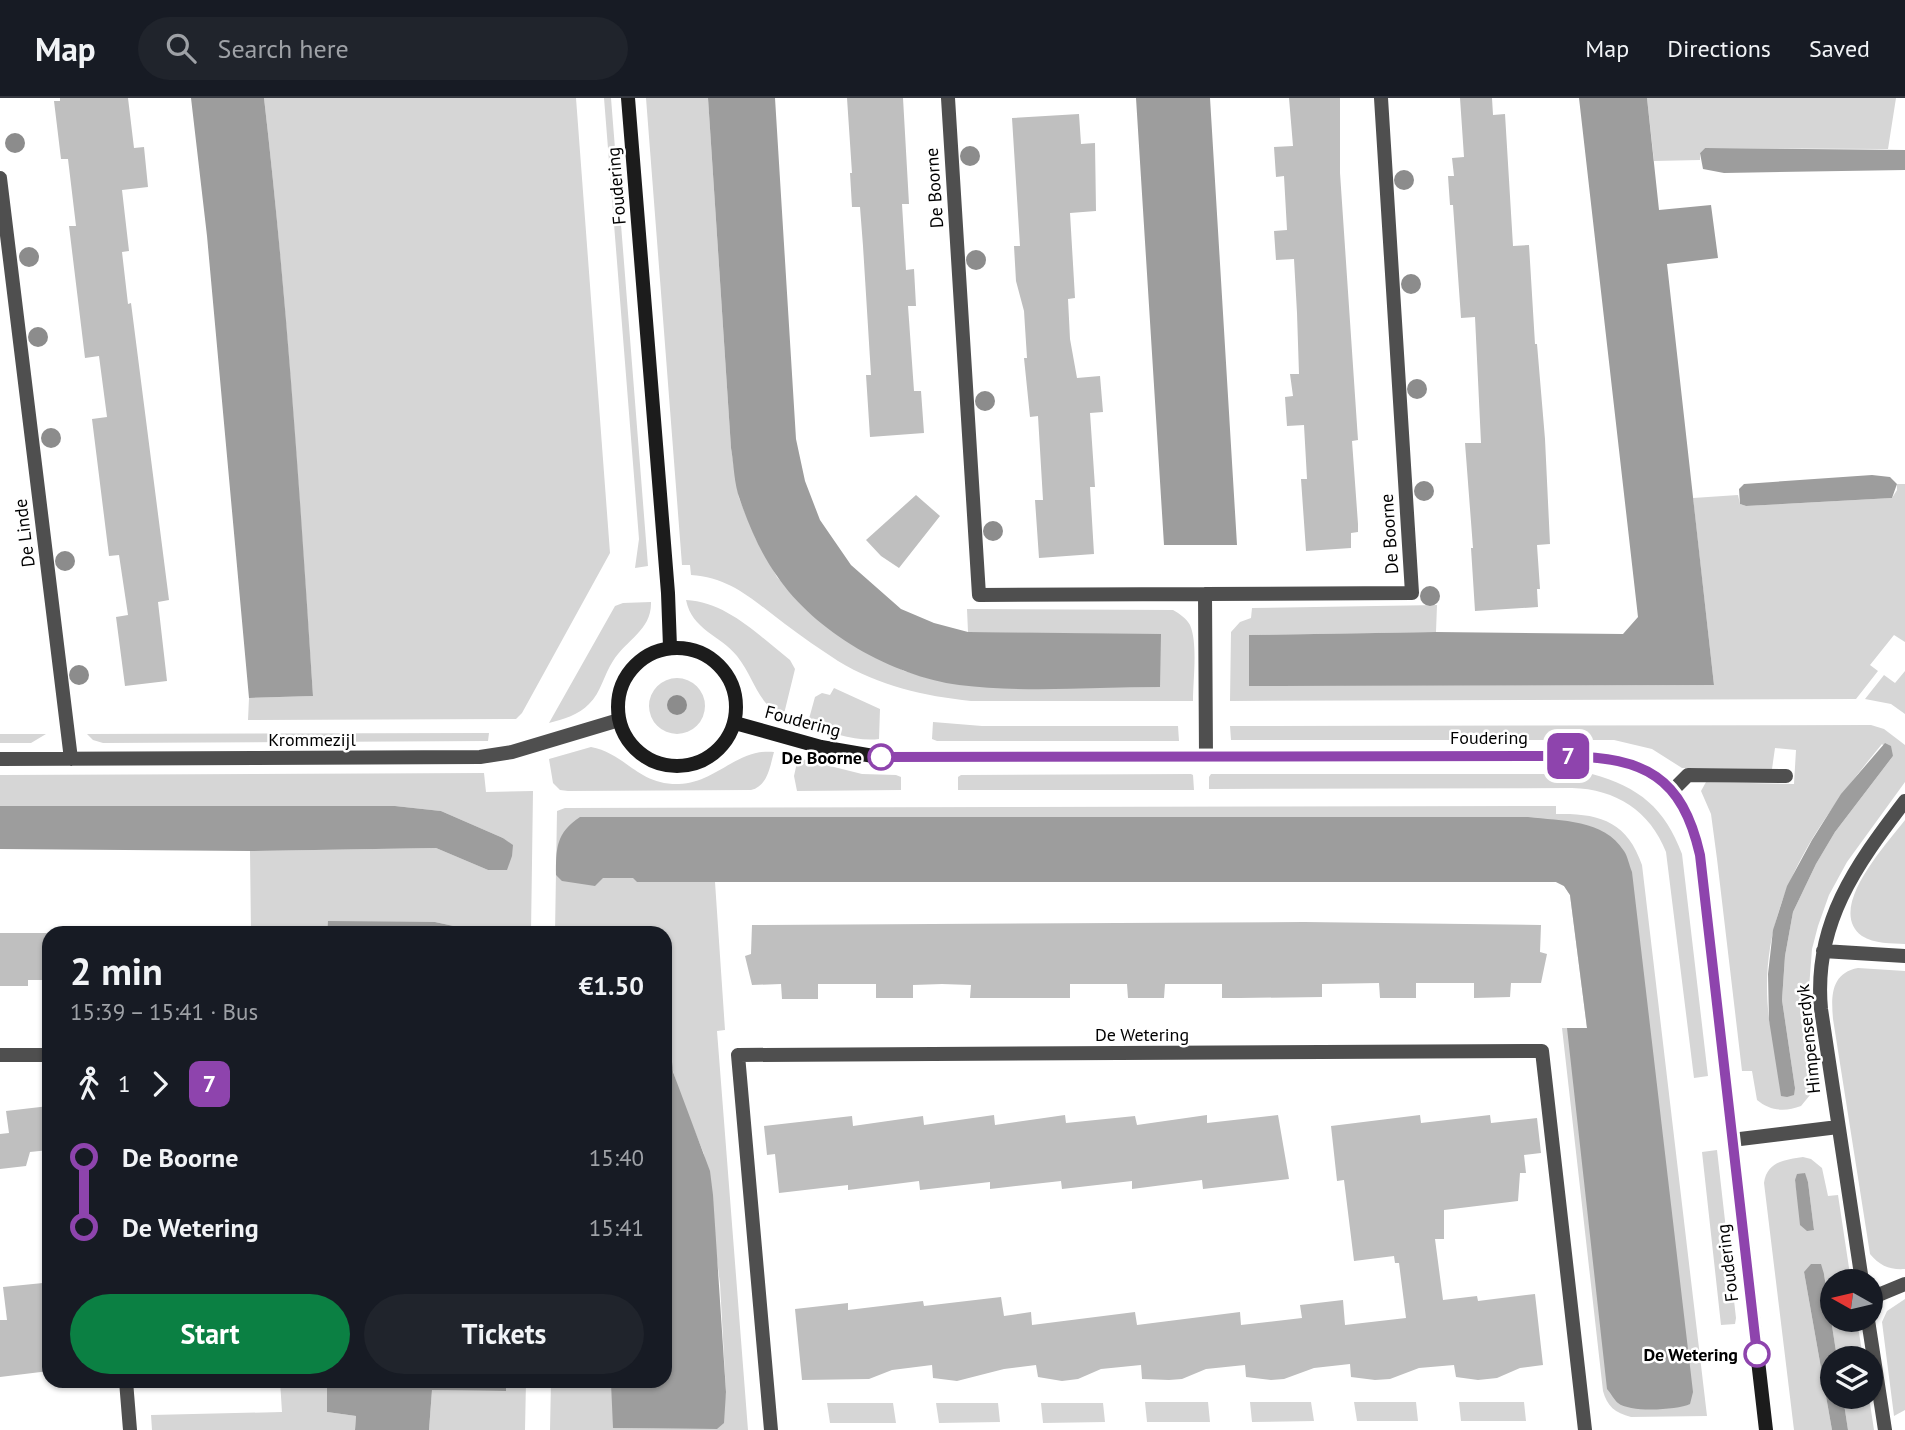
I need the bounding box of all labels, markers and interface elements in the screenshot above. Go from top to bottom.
search box [138,17,628,80]
text: Map [35,27,96,70]
icon: search [162,29,200,67]
text: Search here [218,32,349,65]
text: Map [1585,33,1629,64]
text: Directions [1667,33,1771,64]
text: Saved [1809,33,1870,64]
street label: Foudering [601,146,631,226]
street label: De Boorne [920,147,948,229]
street label: De Boorne [1375,493,1403,575]
street label: De Linde [8,498,40,568]
street label: Foudering [762,700,844,742]
street label: Foudering [1450,726,1528,749]
street label: Krommezijl [268,728,356,751]
line badge: 7 [1545,733,1591,779]
text: 7 [1561,740,1575,771]
marker: De Boorne [868,744,894,770]
place label: De Boorne [781,746,862,769]
text: 2 min [70,946,163,995]
text: €1.50 [579,969,644,1002]
street label: Himpenserdyk [1791,983,1825,1095]
text: 15:39 – 15:41 · Bus [70,997,258,1026]
street label: De Wetering [1095,1023,1189,1046]
icon: walk [70,1065,108,1103]
icon: forward [141,1065,179,1103]
text: 7 [203,1068,216,1099]
text: 1 [118,1069,131,1098]
text: De Boorne [122,1141,238,1174]
text: 15:40 [589,1143,644,1172]
text: De Wetering [122,1211,259,1244]
text: 15:41 [589,1213,644,1242]
street label: Foudering [1711,1223,1743,1303]
north arrow [1820,1269,1883,1332]
map controls [1820,1269,1883,1409]
button: Start [70,1294,350,1374]
button: Tickets [364,1294,644,1374]
marker: De Wetering [1744,1341,1770,1367]
place label: De Wetering [1643,1343,1738,1366]
button: layers [1820,1346,1883,1409]

